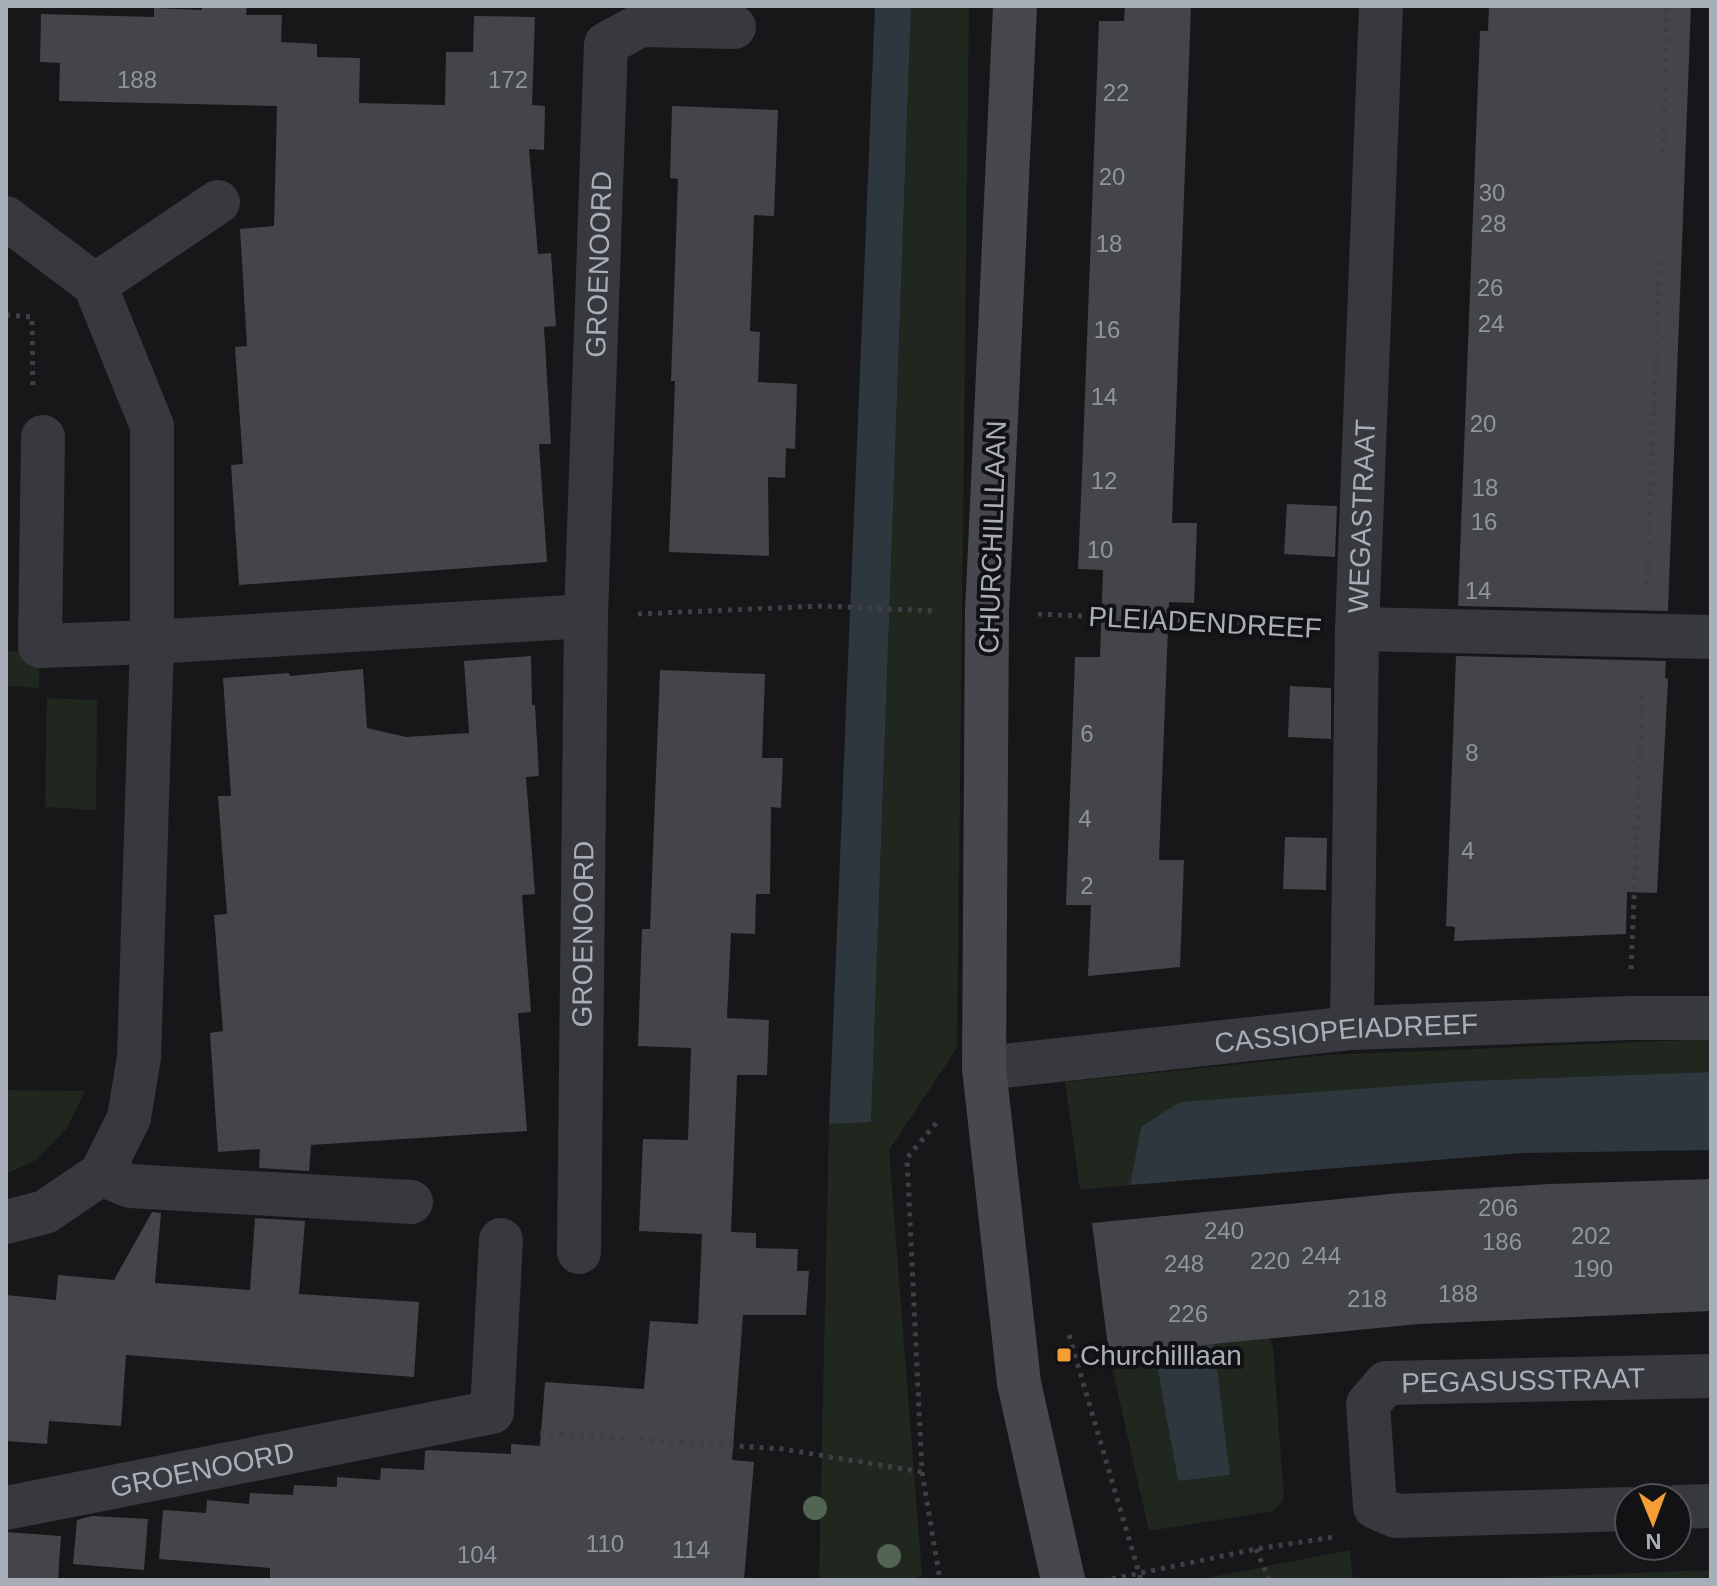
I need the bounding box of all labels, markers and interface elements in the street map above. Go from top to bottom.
house number: 188 [117,66,157,93]
house number: 172 [488,66,528,93]
house number: 22 [1103,79,1129,106]
house number: 20 [1099,163,1125,190]
street label: GROENOORD [580,170,618,358]
house number: 30 [1479,179,1505,206]
house number: 28 [1480,210,1506,237]
house number: 18 [1096,230,1122,257]
house number: 26 [1477,274,1503,301]
house number: 24 [1478,310,1504,337]
house number: 16 [1094,316,1120,343]
house number: 14 [1091,383,1117,410]
house number: 20 [1470,410,1496,437]
street label: WEGASTRAAT [1343,419,1381,614]
street label: CHURCHILLLAAN [973,420,1012,654]
house number: 12 [1091,467,1117,494]
house number: 18 [1472,474,1498,501]
house number: 16 [1471,508,1497,535]
house number: 10 [1087,536,1113,563]
house number: 14 [1465,577,1491,604]
street label: PLEIADENDREEF [1088,601,1322,644]
house number: 6 [1080,720,1094,747]
house number: 8 [1465,739,1479,766]
house number: 4 [1078,805,1092,832]
house number: 4 [1461,837,1475,864]
street label: GROENOORD [566,840,600,1028]
house number: 2 [1080,872,1094,899]
street label: CASSIOPEIADREEF [1213,1008,1479,1059]
house number: 206 [1478,1194,1518,1221]
house number: 240 [1204,1217,1244,1244]
house number: 202 [1571,1222,1611,1249]
house number: 186 [1482,1228,1522,1255]
house number: 244 [1301,1242,1341,1269]
house number: 220 [1250,1247,1290,1274]
house number: 248 [1164,1250,1204,1277]
house number: 190 [1573,1255,1613,1282]
house number: 188 [1438,1280,1478,1307]
house number: 218 [1347,1285,1387,1312]
house number: 226 [1168,1300,1208,1327]
place label: Churchilllaan [1080,1340,1242,1371]
marker: Churchilllaan [1055,1346,1073,1364]
street label: PEGASUSSTRAAT [1401,1362,1645,1399]
street label: GROENOORD [108,1436,297,1503]
north arrow [1613,1482,1693,1562]
text: N [1645,1529,1662,1554]
house number: 110 [586,1530,624,1557]
house number: 114 [672,1536,710,1563]
house number: 104 [457,1541,497,1568]

